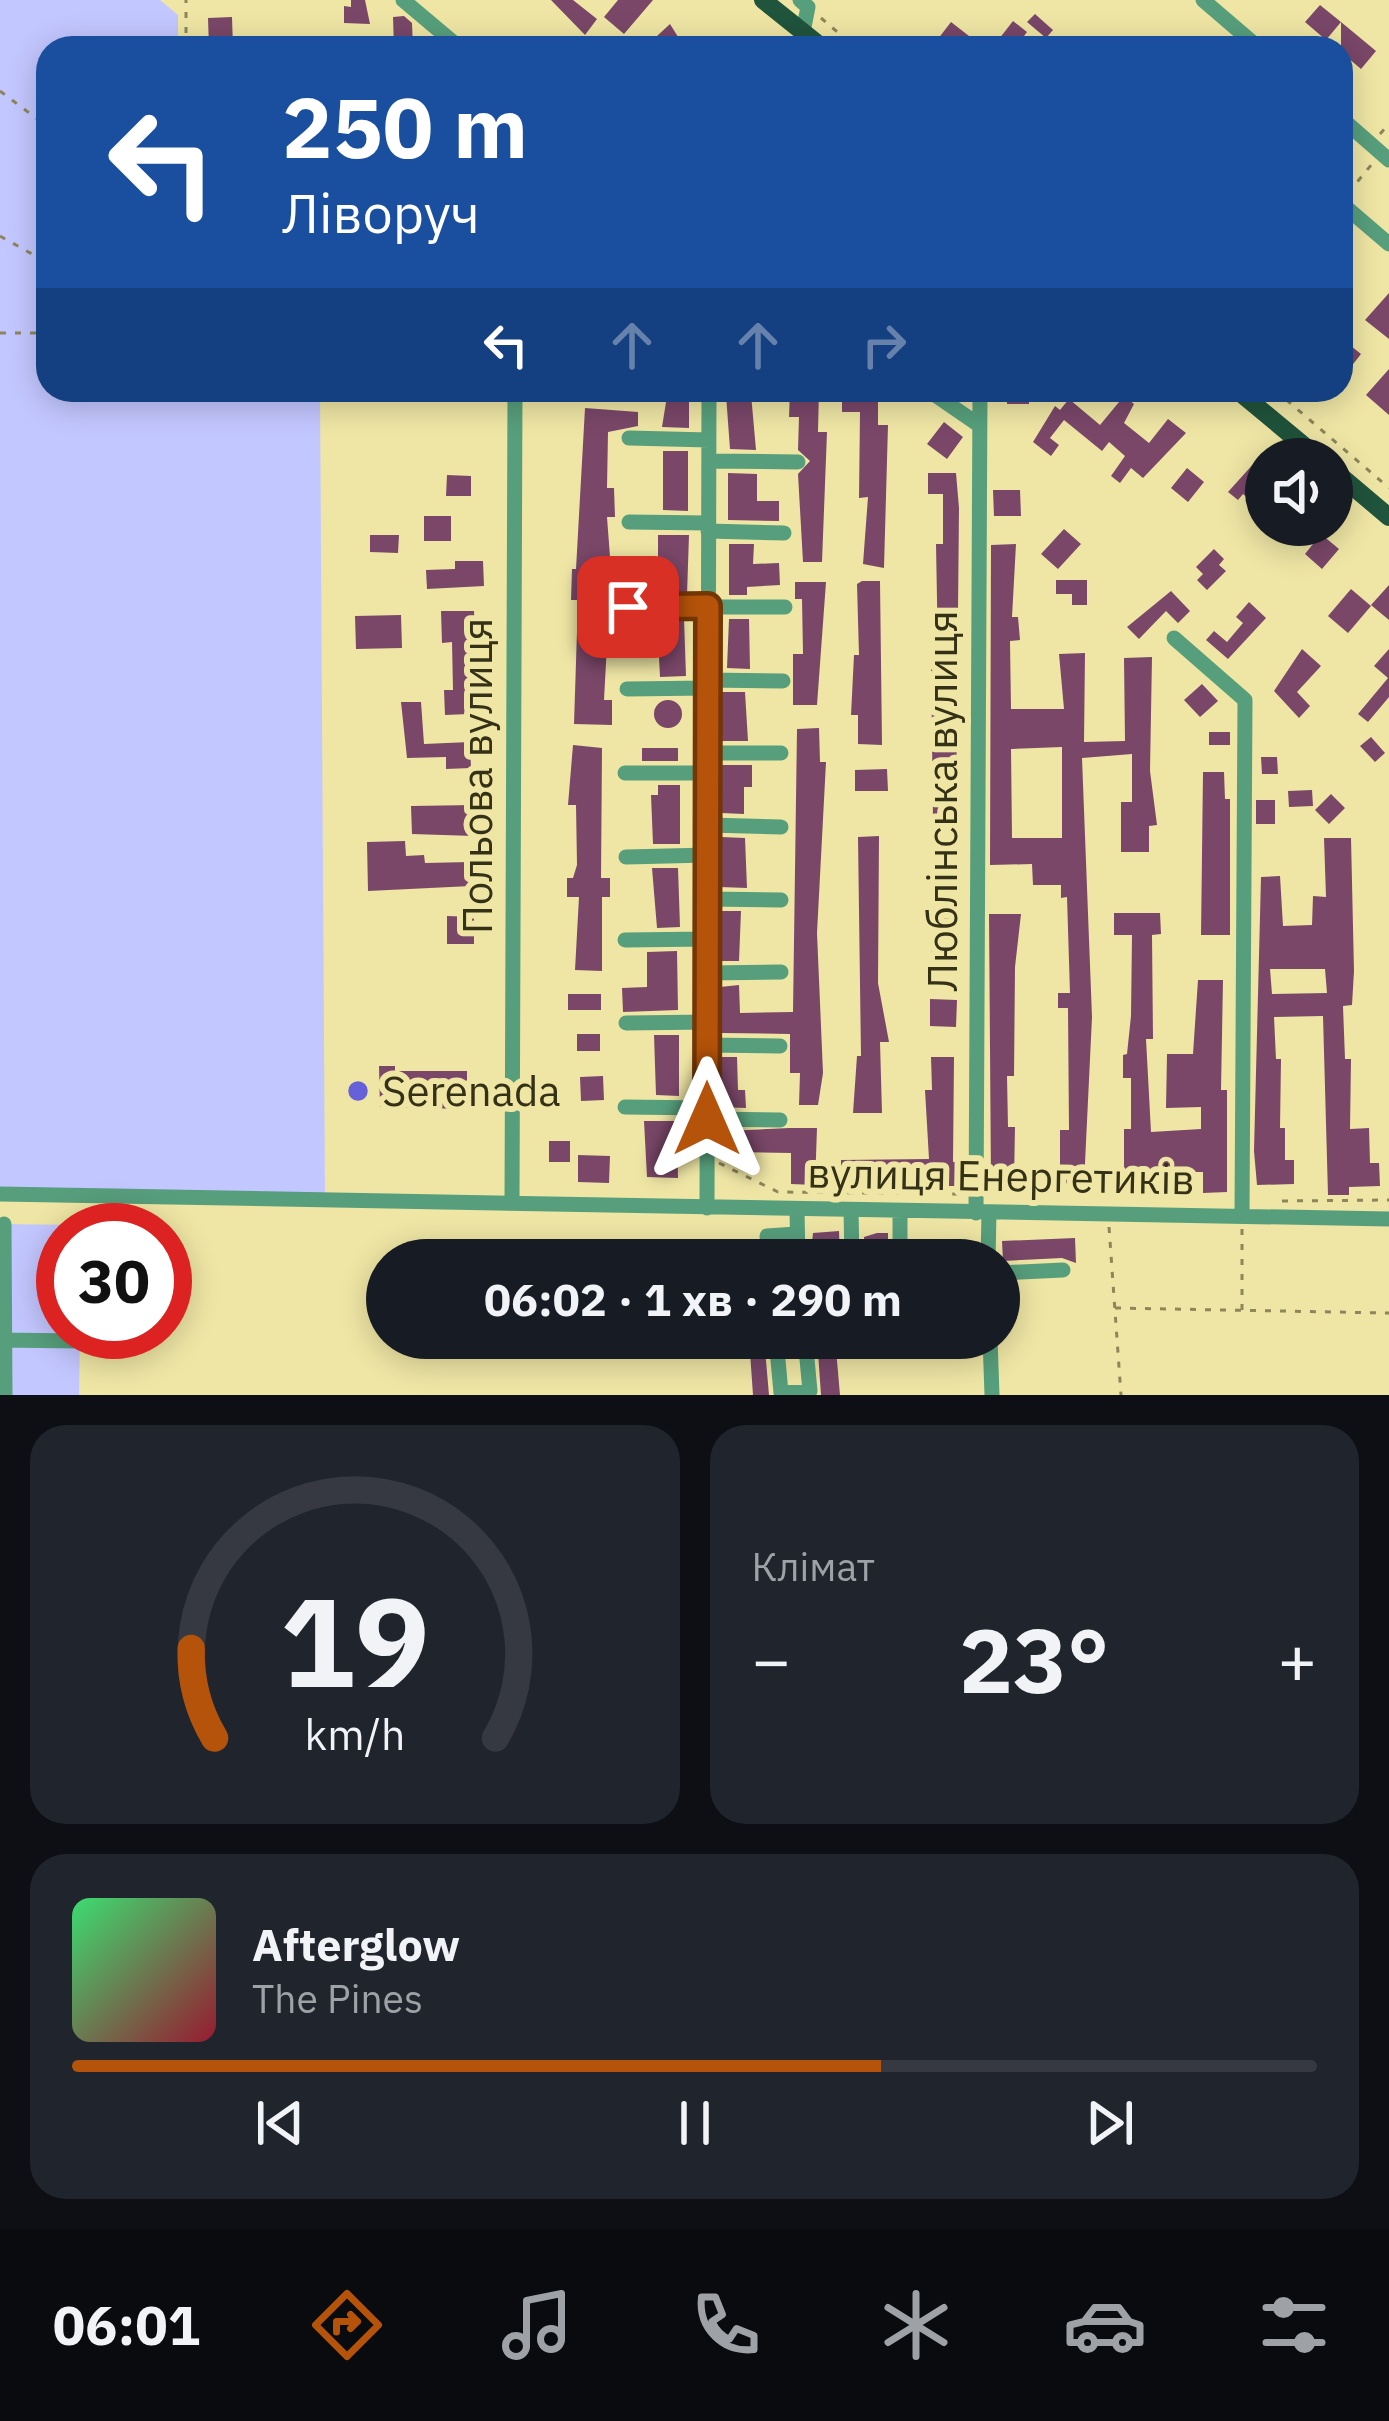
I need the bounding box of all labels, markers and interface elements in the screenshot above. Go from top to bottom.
text: 250 m [282,72,528,181]
icon: left [84,84,240,240]
text: Ліворуч [282,178,480,248]
icon: left [473,312,539,378]
icon: ahead [599,312,665,378]
icon: ahead [725,312,791,378]
icon: right [851,312,917,378]
map controls [1245,438,1353,546]
button: sound [1245,438,1353,546]
pin [577,556,679,658]
icon: arrive [595,574,661,640]
street label: Люблінська вулиця [914,610,969,992]
street label: Польова вулиця [449,618,504,934]
position arrow [644,1056,770,1182]
place label: Serenada [382,1063,561,1118]
marker: Serenada [345,1078,371,1104]
street label: вулиця Енергетиків [807,1145,1195,1206]
speed limit sign: 30 [36,1203,192,1359]
text: 06:02 · 1 хв · 290 m [484,1270,902,1328]
text: Клімат [752,1541,875,1592]
text: 19 [280,1559,430,1721]
text: 23° [959,1601,1109,1718]
text: − [752,1616,791,1702]
text: + [1277,1616,1317,1702]
text: km/h [304,1705,405,1761]
text: Afterglow [252,1915,460,1973]
text: The Pines [252,1973,423,2024]
icon: previous [247,2090,313,2156]
icon: pause [662,2090,728,2156]
icon: next [1077,2090,1143,2156]
icon: directions [305,2283,389,2367]
icon: music [495,2283,579,2367]
icon: phone [684,2283,768,2367]
icon: climate [874,2283,958,2367]
icon: car [1063,2283,1147,2367]
icon: filters [1252,2283,1336,2367]
text: 06:01 [53,2290,200,2360]

